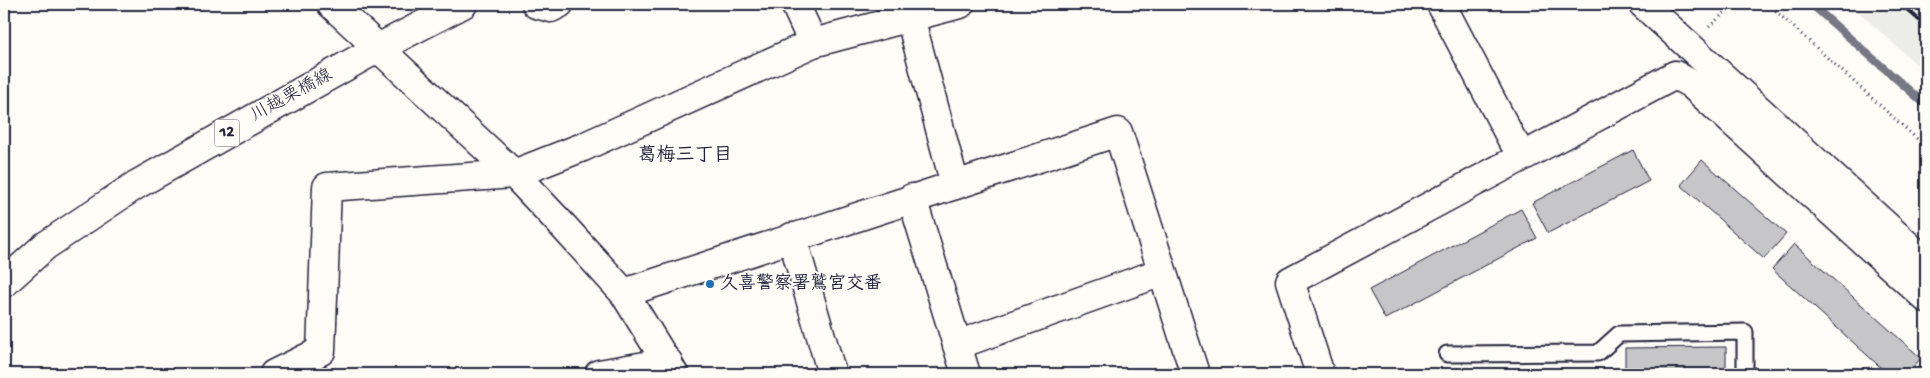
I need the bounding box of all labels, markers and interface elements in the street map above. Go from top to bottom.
street label: 川越栗橋線 [247,64,336,127]
road number: 12 [214,120,240,146]
district label: 葛梅三丁目 [637,144,733,168]
place label: 久喜警察署鷲宮交番 [720,272,882,295]
marker: 久喜警察署鷲宮交番 [704,278,716,290]

